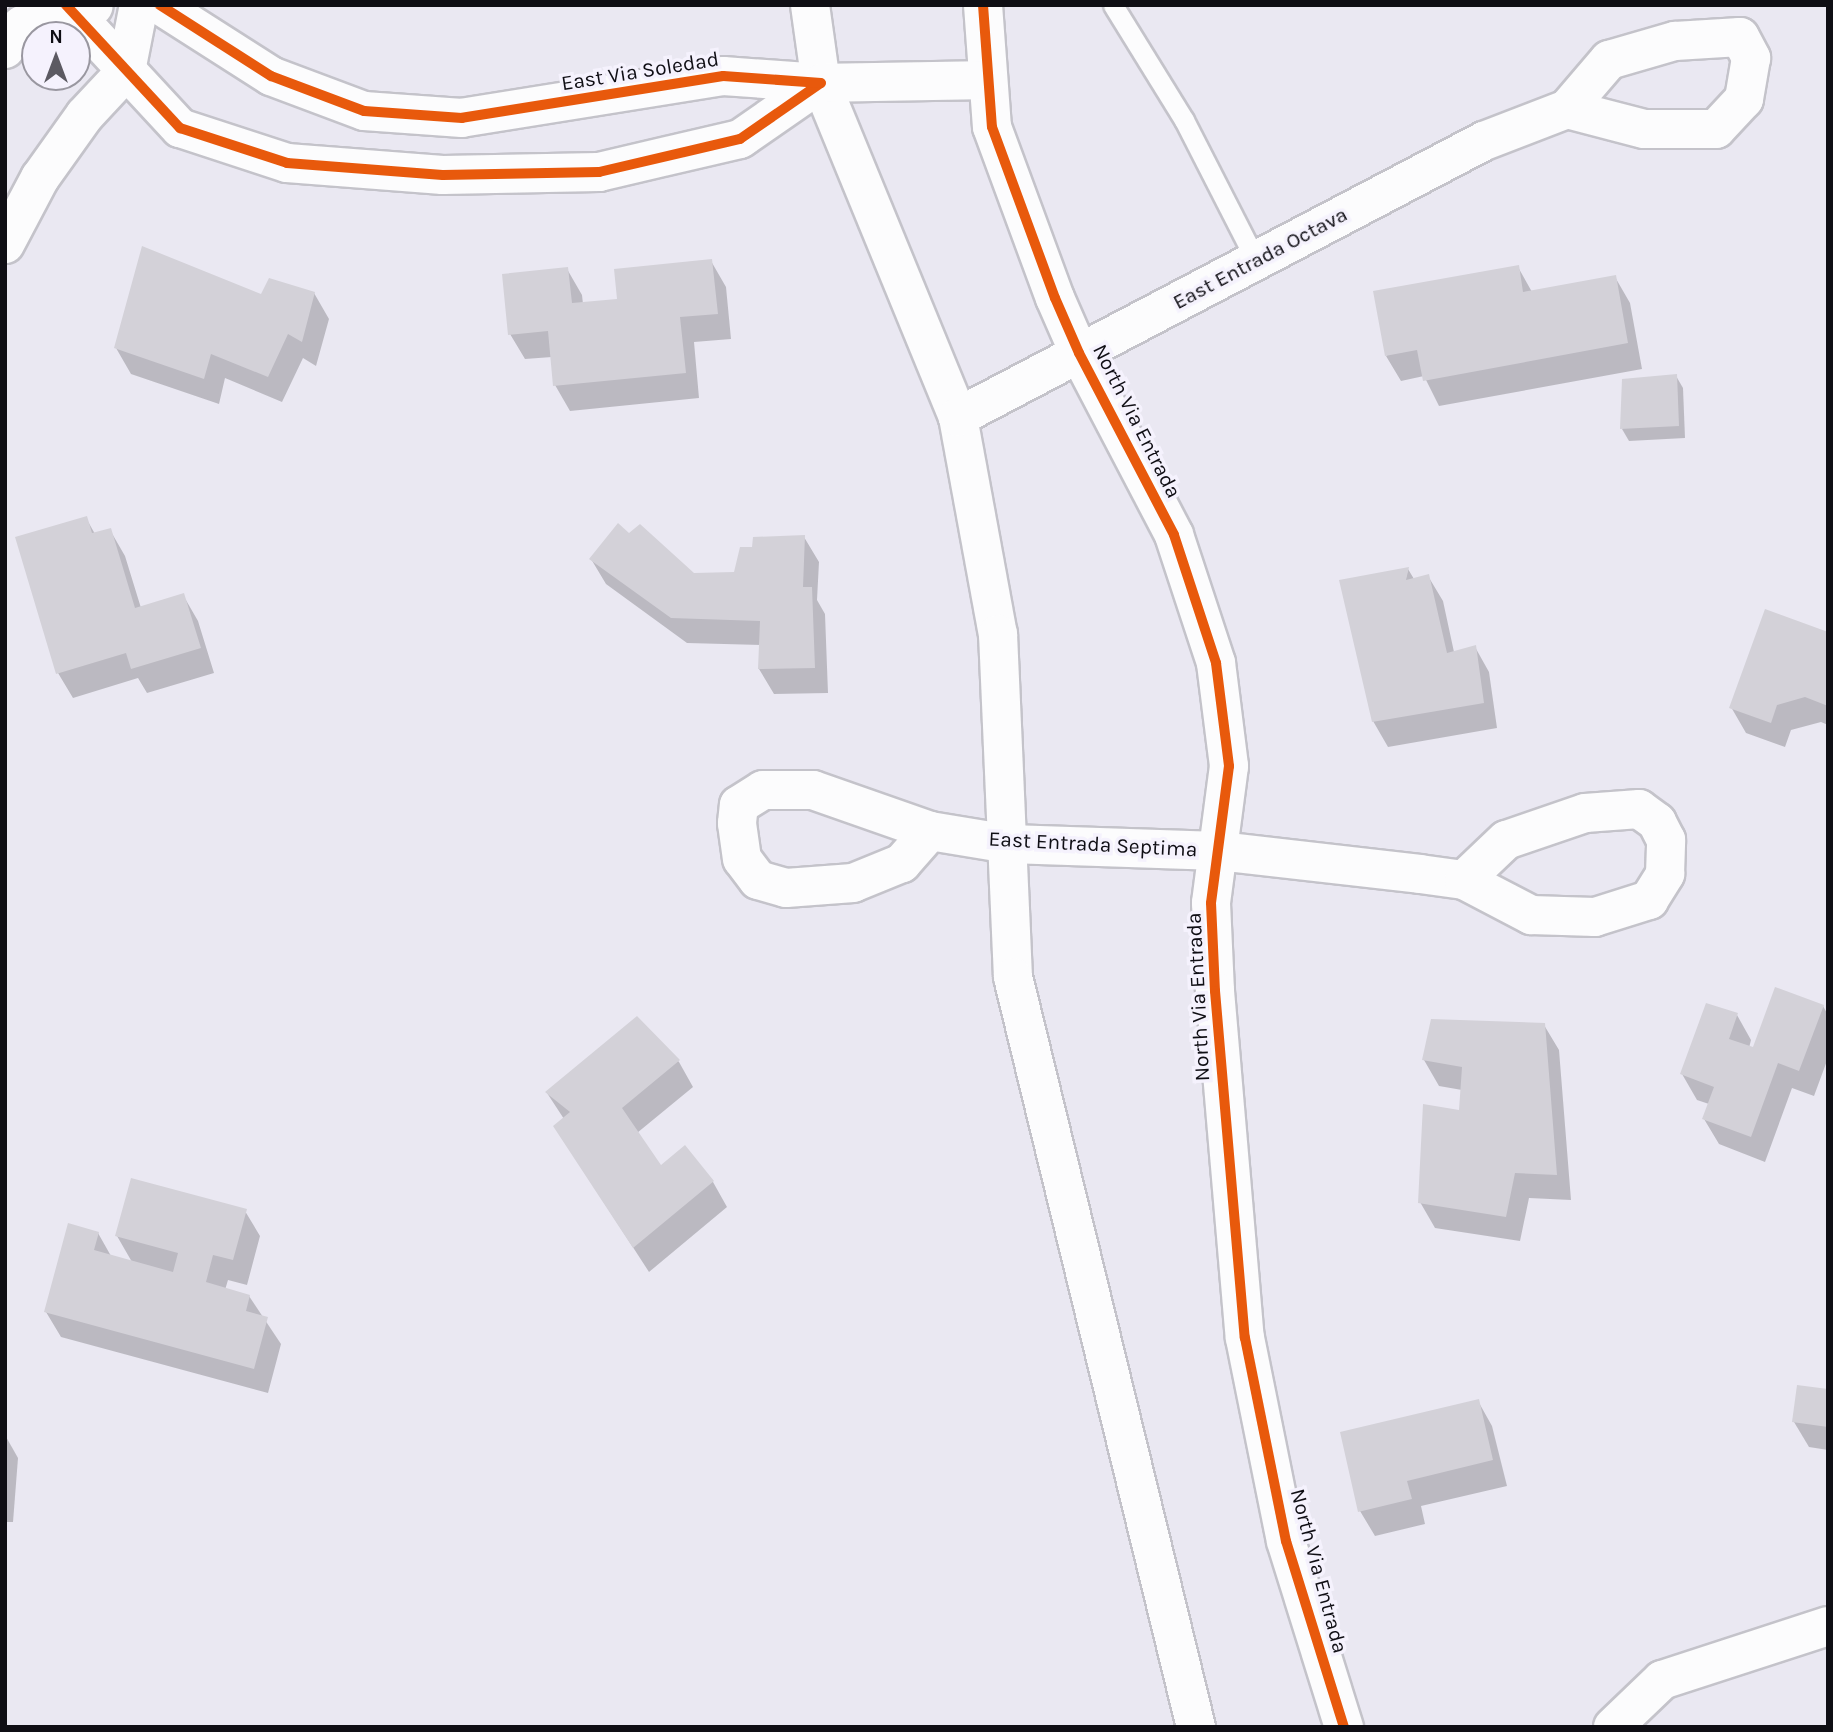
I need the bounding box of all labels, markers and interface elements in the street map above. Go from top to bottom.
north arrow [21,21,91,91]
text: N [49,26,63,48]
street label: East Via Soledad [559,46,721,96]
street label: East Entrada Octava [1169,201,1351,315]
street label: North Via Entrada [1087,340,1187,502]
street label: East Entrada Septima [988,826,1198,862]
street label: North Via Entrada [1181,912,1215,1082]
street label: North Via Entrada [1285,1486,1353,1656]

